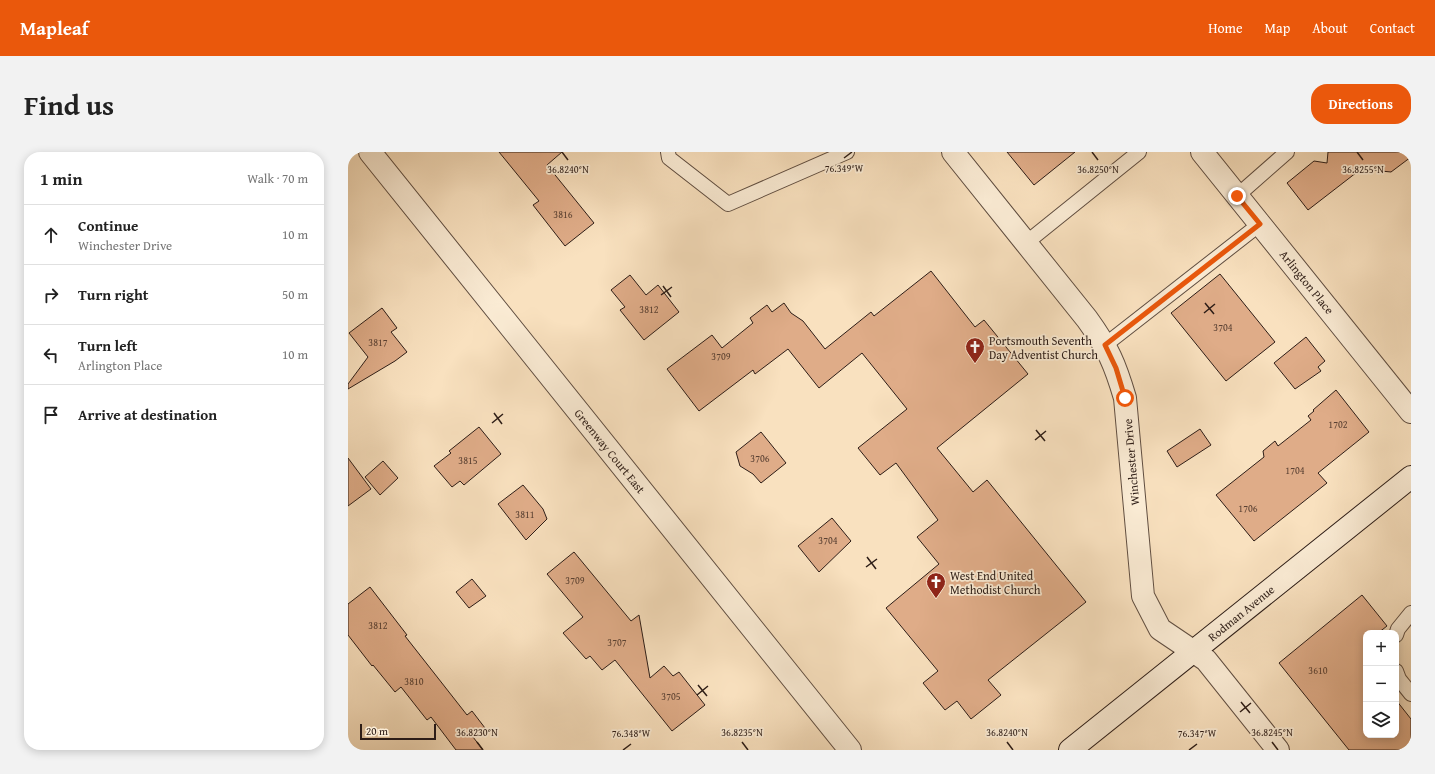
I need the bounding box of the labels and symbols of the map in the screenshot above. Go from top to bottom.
text: 76.349°W [825,161,864,176]
text: 36.8240°N [547,162,589,177]
text: 36.8250°N [1077,162,1119,177]
text: 36.8255°N [1342,162,1384,177]
route end [1228,187,1246,205]
house number: 3816 [553,207,573,222]
street label: Arlington Place [1276,246,1338,318]
house number: 3812 [639,302,659,317]
house number: 3704 [1213,320,1233,335]
place label: Portsmouth Seventh Day Adventist Church [989,332,1098,363]
house number: 3817 [368,335,388,350]
church icon: Portsmouth Seventh Day Adventist Church [964,336,986,364]
house number: 3709 [711,349,731,364]
route start [1116,389,1134,407]
street label: Greenway Court East [571,405,650,497]
house number: 1702 [1328,417,1348,432]
street label: Winchester Drive [1119,418,1143,506]
house number: 3706 [750,451,770,466]
house number: 3815 [458,453,478,468]
house number: 1704 [1285,463,1305,478]
house number: 1706 [1238,501,1258,516]
house number: 3811 [515,507,535,522]
house number: 3704 [818,533,838,548]
place label: West End United Methodist Church [950,567,1041,598]
church icon: West End United Methodist Church [925,571,947,599]
house number: 3709 [565,573,585,588]
street label: Rodman Avenue [1204,581,1278,645]
house number: 3812 [368,618,388,633]
house number: 3707 [607,635,627,650]
house number: 3610 [1308,663,1328,678]
house number: 3810 [404,674,424,689]
house number: 3705 [661,689,681,704]
scale bar [360,722,436,741]
text: 36.8230°N [456,725,498,740]
text: 36.8235°N [721,725,763,740]
text: 36.8240°N [986,725,1028,740]
text: 36.8245°N [1251,725,1293,740]
text: 76.348°W [612,726,651,741]
text: 76.347°W [1178,726,1217,741]

